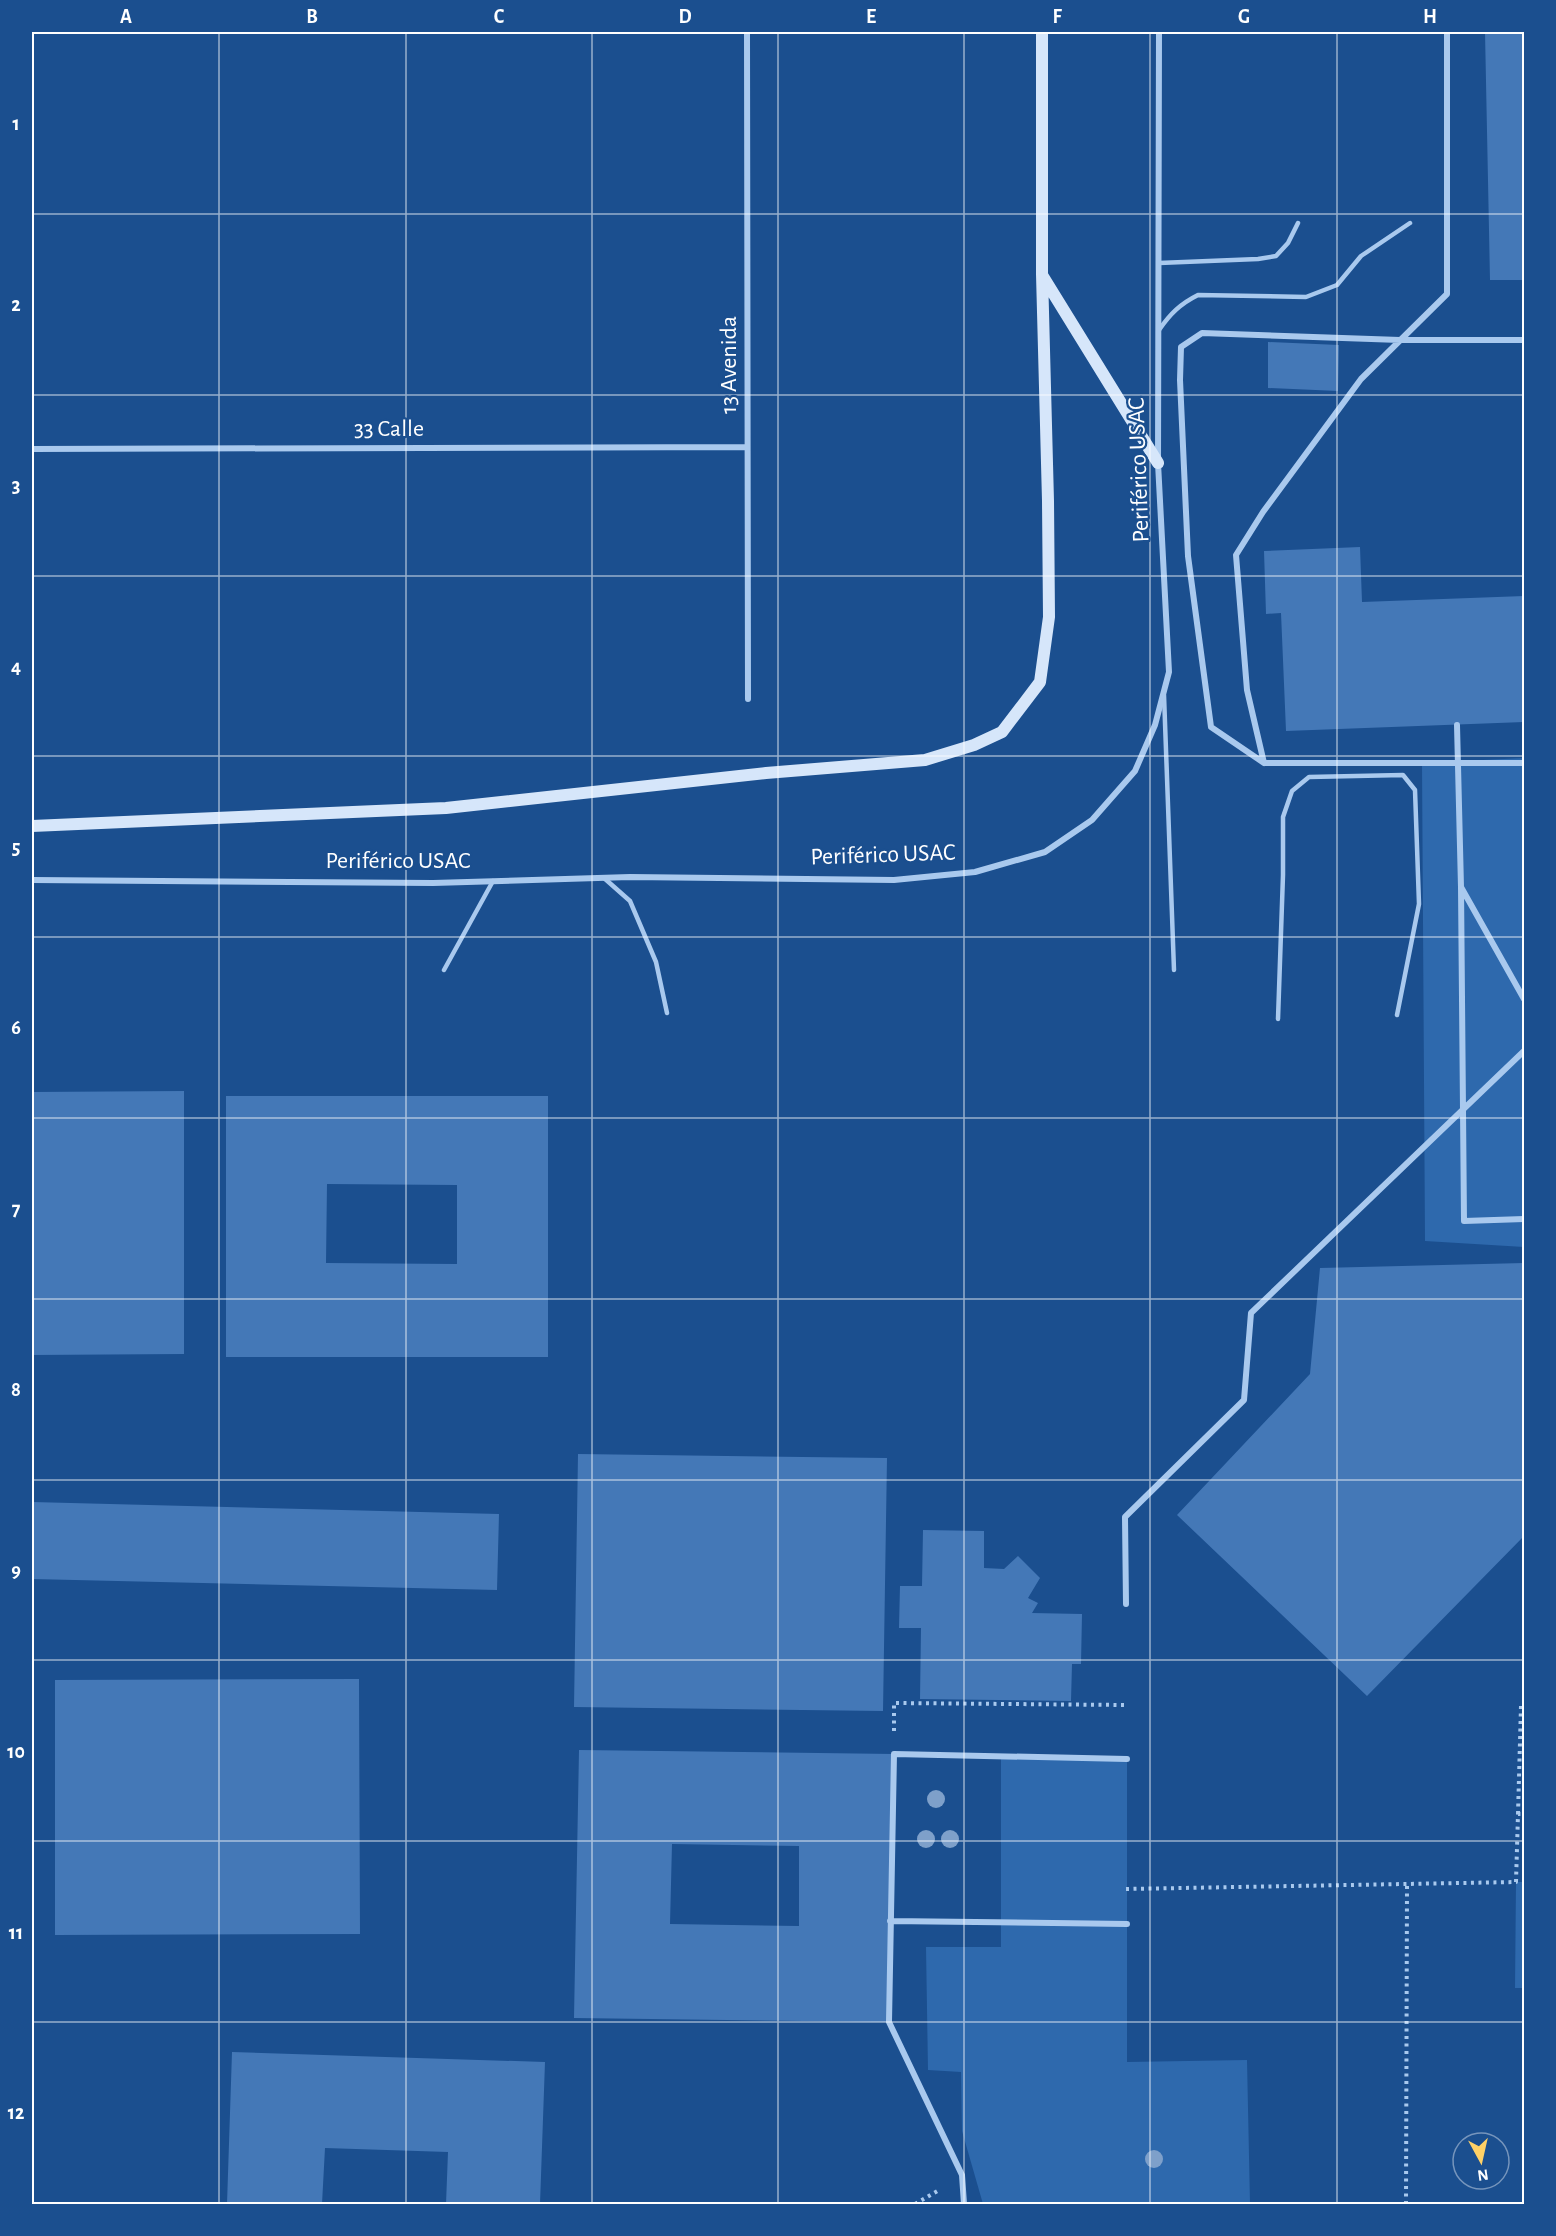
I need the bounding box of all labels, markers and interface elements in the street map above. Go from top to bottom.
text: A [120,7,132,27]
text: B [306,7,318,27]
text: C [494,7,505,27]
text: D [678,7,692,27]
text: E [866,7,876,27]
text: F [1052,7,1062,27]
text: G [1238,7,1250,27]
text: H [1423,7,1437,27]
text: 1 [12,114,20,134]
text: 2 [11,295,21,315]
street label: 13 Avenida [717,316,741,414]
street label: Periférico USAC [1124,397,1154,543]
street label: 33 Calle [354,417,424,441]
text: 3 [12,476,20,496]
text: 4 [11,657,21,677]
text: 5 [12,838,20,858]
street label: Periférico USAC [810,840,956,870]
street label: Periférico USAC [326,849,470,873]
text: 6 [11,1018,21,1038]
text: 7 [12,1199,21,1219]
text: 8 [11,1380,21,1400]
text: 9 [11,1561,21,1581]
text: 10 [7,1742,25,1762]
text: 11 [9,1923,23,1943]
text: 12 [8,2103,24,2123]
north arrow [1451,2131,1511,2191]
text: N [1476,2166,1490,2184]

